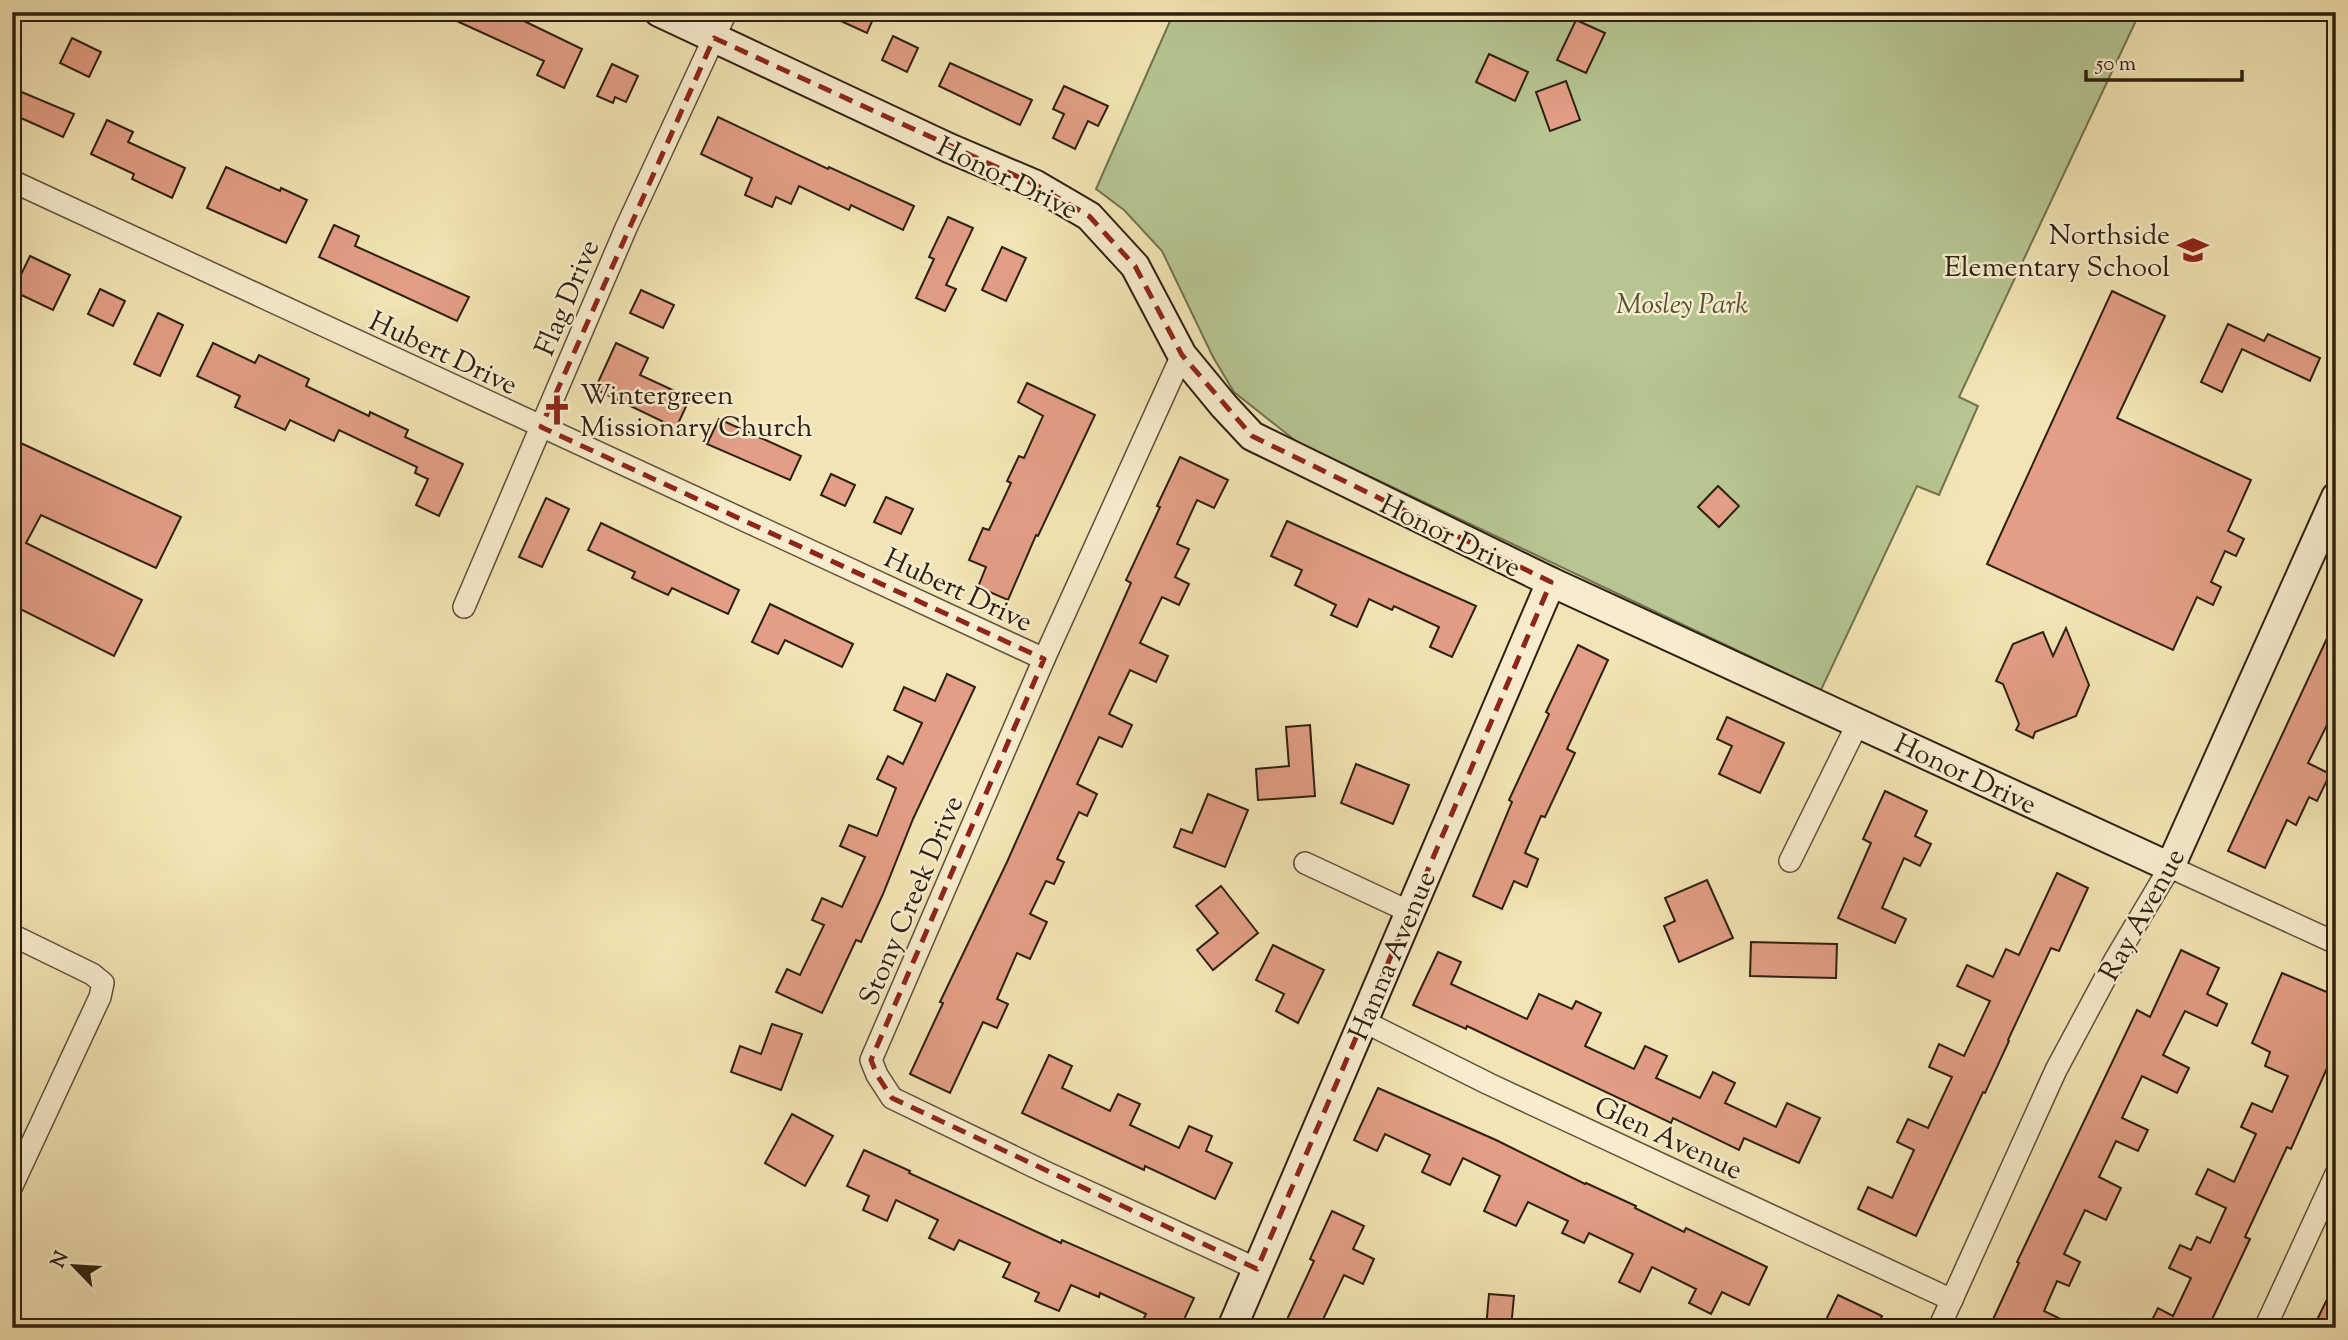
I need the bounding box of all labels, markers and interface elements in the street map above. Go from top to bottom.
scale bar [2086,38,2241,82]
text: 50 m [2095,50,2136,80]
street label: Honor Drive [929,128,1084,231]
place label: Northside Elementary School [1944,217,2170,289]
school or university icon: Northside Elementary School [2176,233,2210,267]
street label: Flag Drive [526,234,611,363]
park label: Mosley Park [1616,286,1748,326]
street label: Hubert Drive [362,303,524,407]
place label: Wintergreen Missionary Church [580,377,813,449]
church icon: Wintergreen Missionary Church [540,393,574,427]
street label: Honor Drive [1372,486,1527,589]
street label: Hubert Drive [877,540,1039,644]
street label: Honor Drive [1887,725,2042,826]
street label: Stony Creek Drive [851,790,975,1012]
street label: Ray Avenue [2091,842,2197,989]
street label: Hanna Avenue [1340,865,1447,1047]
street label: Glen Avenue [1587,1088,1748,1192]
north arrow [38,1232,108,1302]
text: N [45,1247,76,1272]

